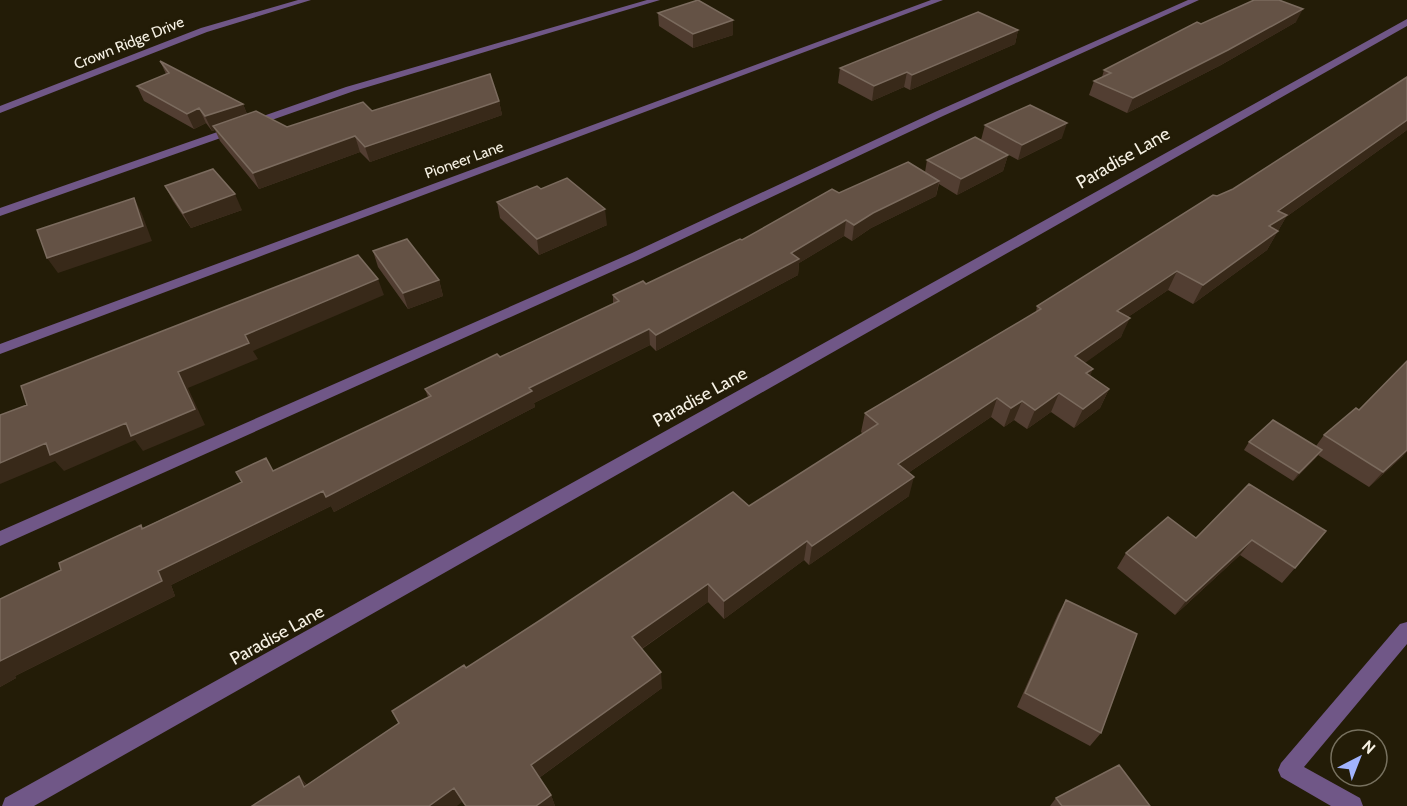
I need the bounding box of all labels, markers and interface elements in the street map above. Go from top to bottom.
street label: Crown Ridge Drive [71,13,187,73]
street label: Paradise Lane [1072,122,1174,194]
street label: Pioneer Lane [422,137,506,183]
street label: Paradise Lane [649,362,751,432]
street label: Paradise Lane [226,600,328,670]
north arrow [1329,728,1389,788]
text: N [1358,736,1379,758]

